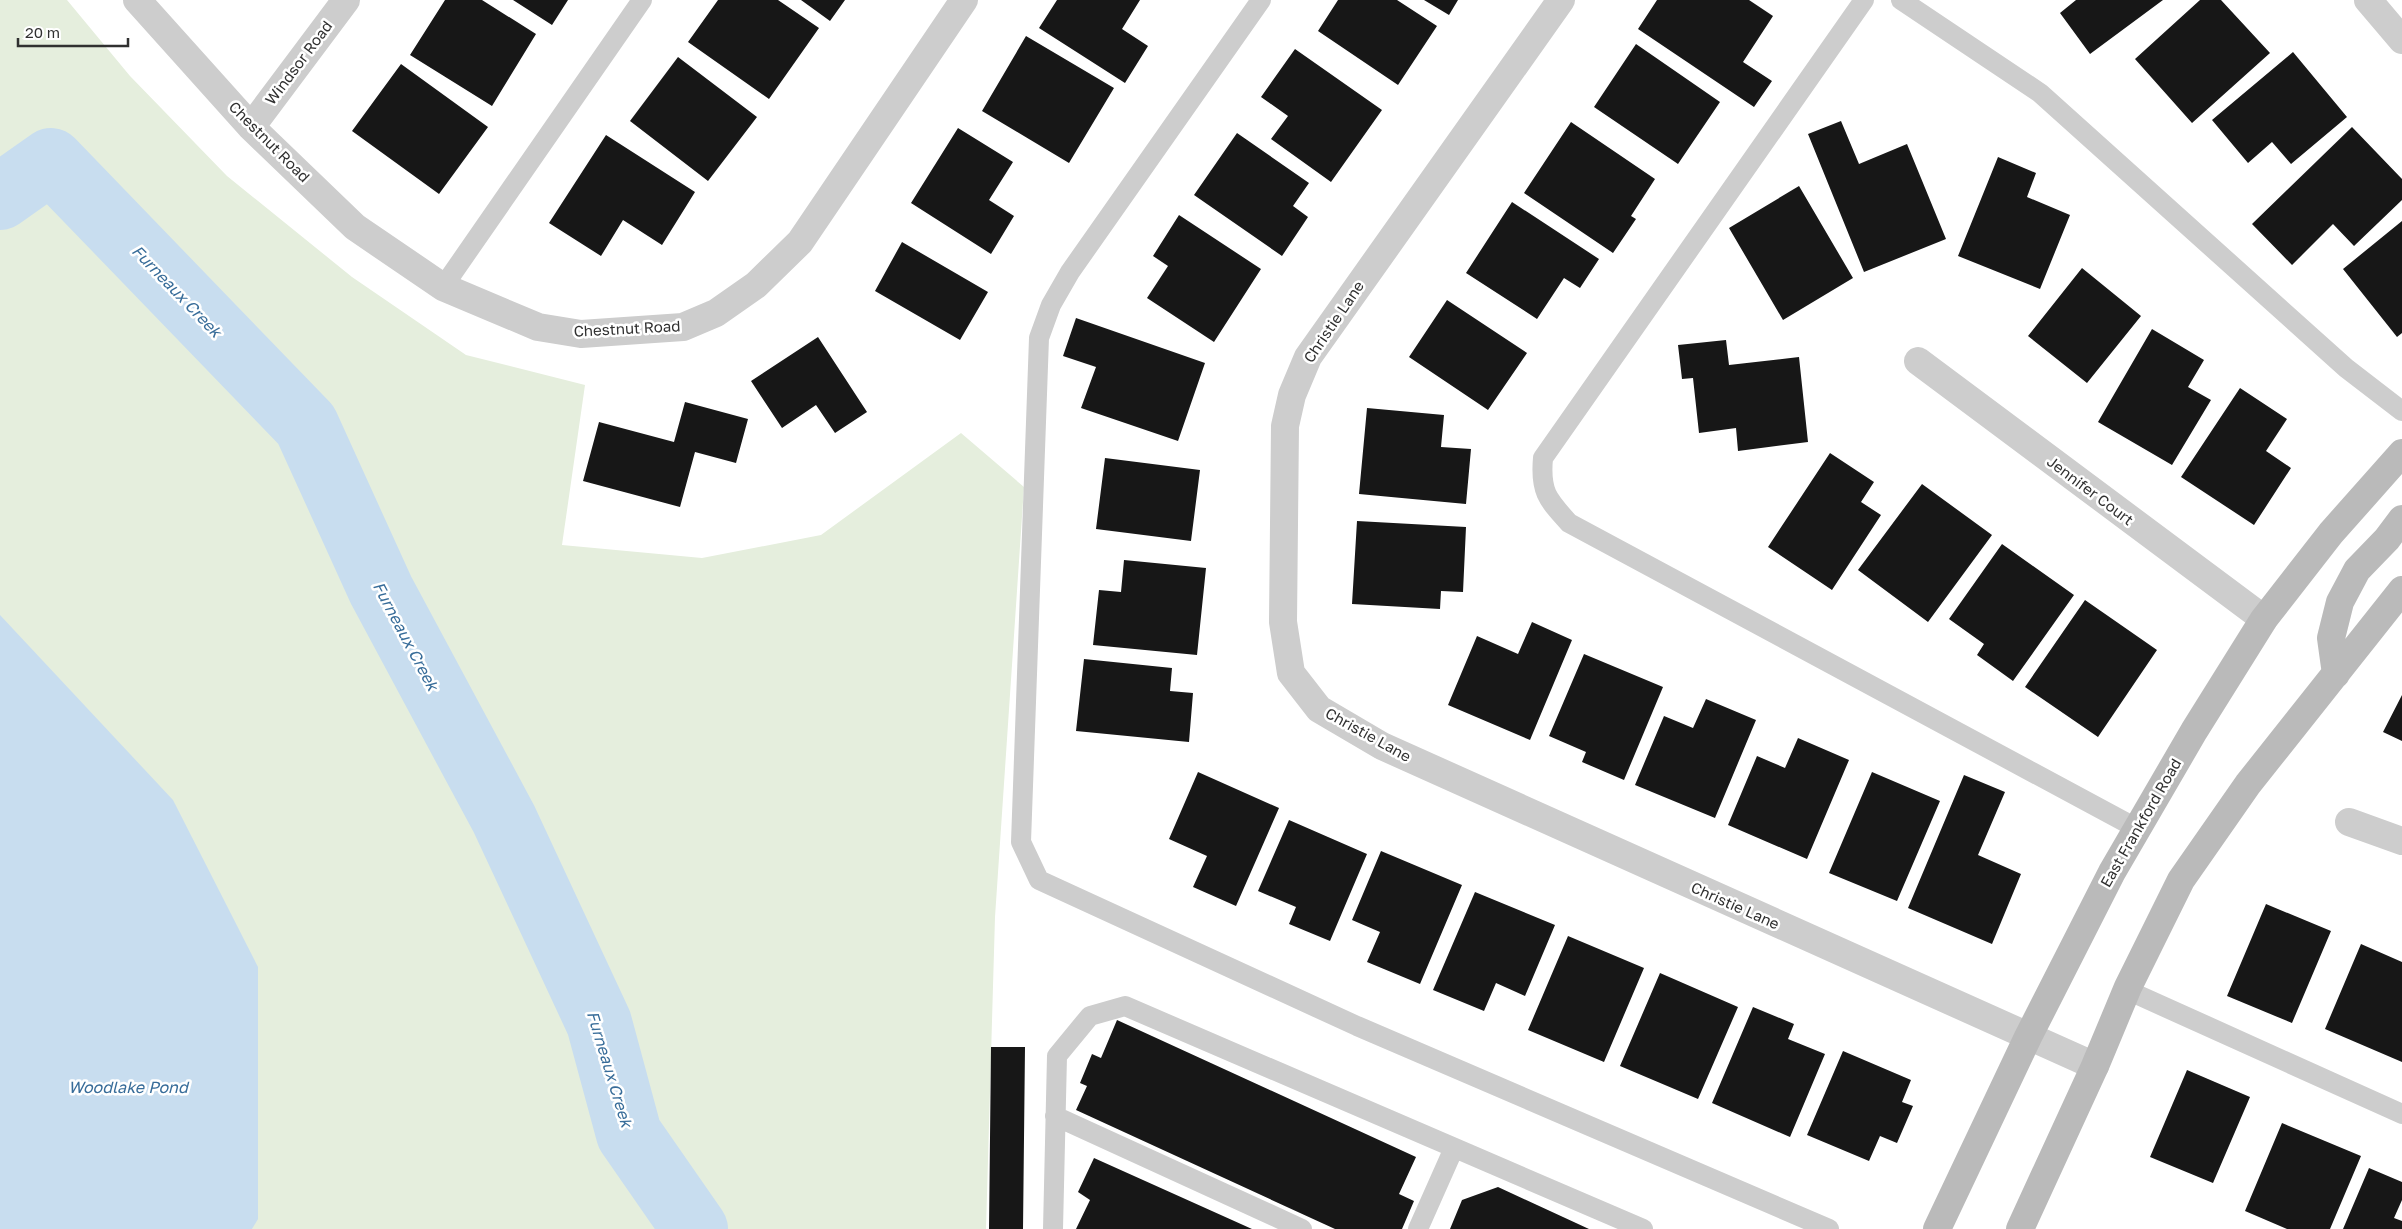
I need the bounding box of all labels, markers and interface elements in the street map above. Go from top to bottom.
scale bar [18,15,128,47]
street label: Windsor Road [261,17,336,108]
text: 20 m [25,23,60,41]
street label: Chestnut Road [226,97,314,185]
water label: Furneaux Creek [128,241,227,343]
street label: Christie Lane [1299,277,1367,366]
street label: Chestnut Road [573,316,681,340]
street label: Jennifer Court [2044,452,2137,529]
water label: Furneaux Creek [369,578,444,696]
street label: Christie Lane [1323,703,1415,765]
street label: East Frankford Road [2096,755,2184,890]
street label: Christie Lane [1688,878,1783,933]
water label: Furneaux Creek [583,1008,638,1131]
water label: Woodlake Pond [68,1077,190,1097]

